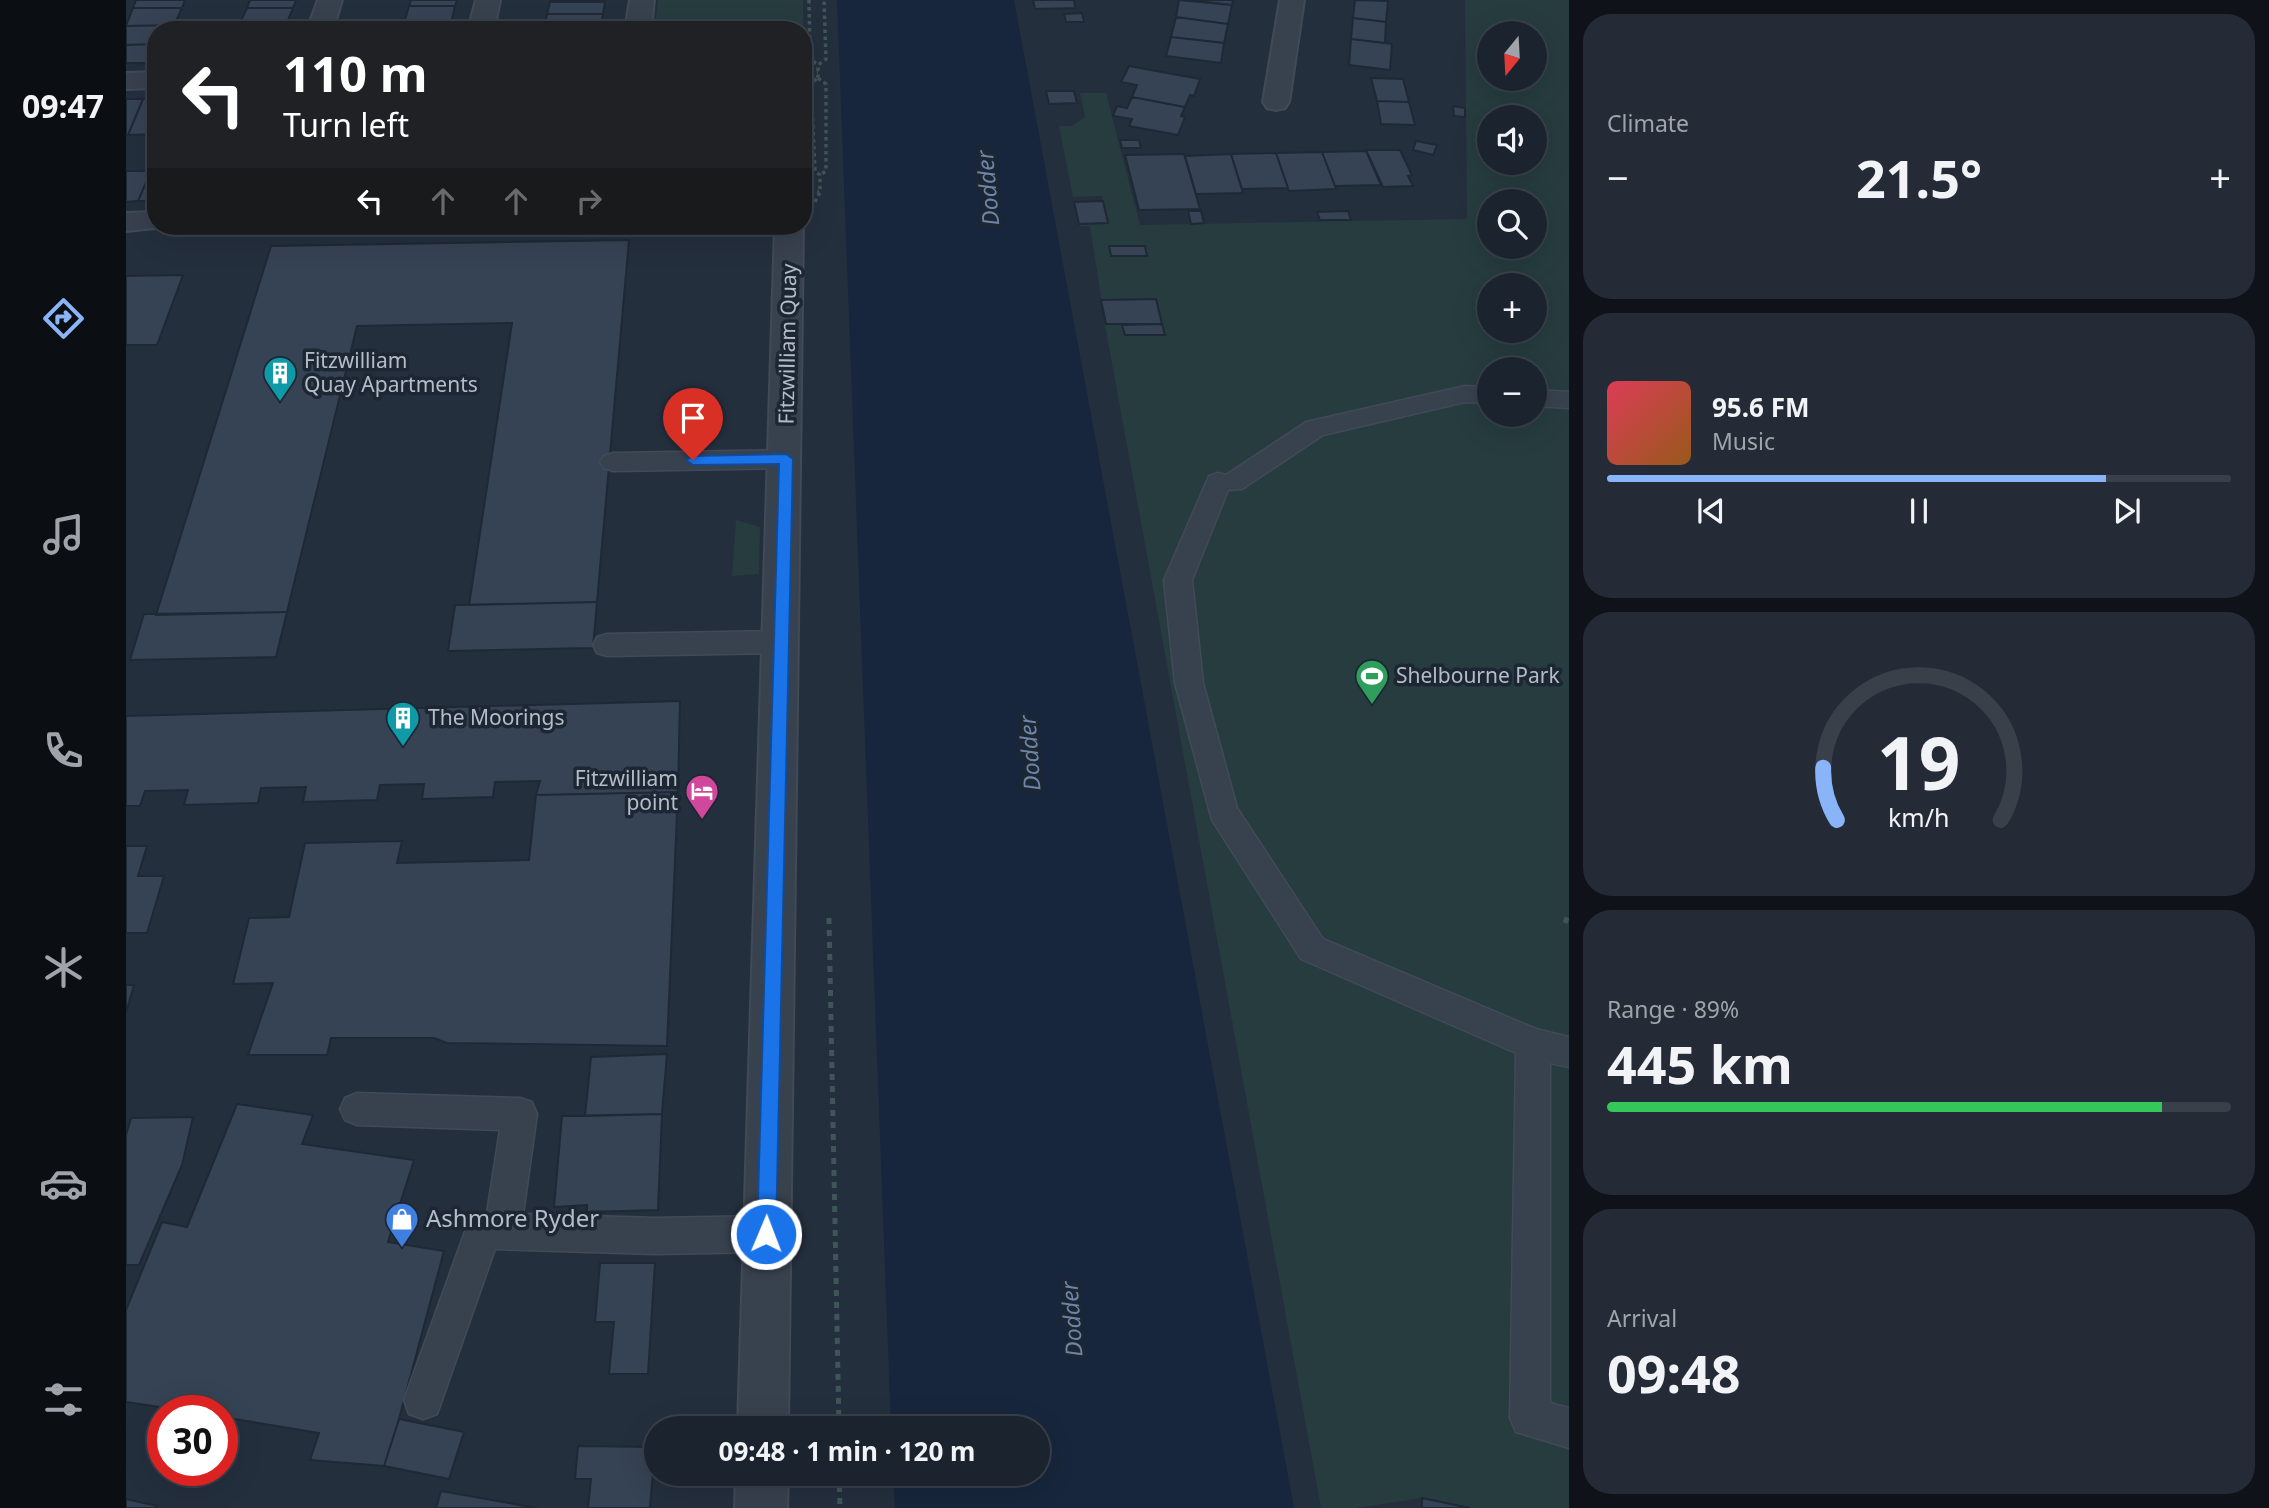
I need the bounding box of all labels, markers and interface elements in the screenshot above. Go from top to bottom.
north arrow [1477,21,1547,91]
map controls [1477,21,1547,427]
text: 110 m [283,40,428,106]
icon: left [168,49,259,140]
text: 09:47 [22,84,104,127]
text: Turn left [283,103,409,146]
button: sound [1477,105,1547,175]
text: Climate [1607,107,1689,139]
text: 21.5° [1856,142,1982,213]
water label: Dodder [968,148,1006,227]
text: − [1607,151,1629,203]
text: + [2209,151,2231,203]
icon: left [351,182,389,220]
icon: ahead [424,182,462,220]
icon: ahead [497,182,535,220]
icon: right [570,182,608,220]
button: search [1477,189,1547,259]
street label: Fitzwilliam Quay [772,263,802,425]
button: + [1477,273,1547,343]
icon: directions [39,294,88,343]
place label: Fitzwilliam Quay Apartments [304,346,478,398]
building icon: Fitzwilliam Quay Apartments [261,354,299,403]
button: − [1477,357,1547,427]
pin [663,388,723,460]
text: 95.6 FM [1712,389,1809,425]
icon: arrive [674,399,712,437]
text: Music [1712,425,1775,457]
icon: previous [1692,492,1730,530]
icon: pause [1900,492,1938,530]
icon: next [2108,492,2146,530]
icon: music [39,510,88,559]
sports icon: Shelbourne Park [1353,657,1391,706]
place label: Shelbourne Park [1396,661,1560,689]
building icon: The Moorings [384,699,422,748]
place label: The Moorings [428,703,564,731]
text: 19 [1877,712,1961,811]
water label: Dodder [1010,713,1048,792]
icon: phone [39,726,88,775]
place label: Fitzwilliam point [575,764,678,816]
hotel icon: Fitzwilliam point [683,772,721,821]
text: km/h [1888,800,1950,834]
icon: climate [39,943,88,992]
text: Range · 89% [1607,993,1739,1025]
text: 445 km [1607,1028,1793,1099]
icon: car [39,1159,88,1208]
position arrow [729,1197,803,1271]
shop icon: Ashmore Ryder [383,1200,421,1249]
place label: Ashmore Ryder [426,1201,599,1234]
water label: Dodder [1052,1279,1090,1358]
text: Arrival [1607,1302,1677,1334]
text: 09:48 [1607,1337,1741,1408]
icon: filters [39,1375,88,1424]
speed limit sign: 30 [147,1395,238,1486]
text: 09:48 · 1 min · 120 m [719,1433,975,1469]

